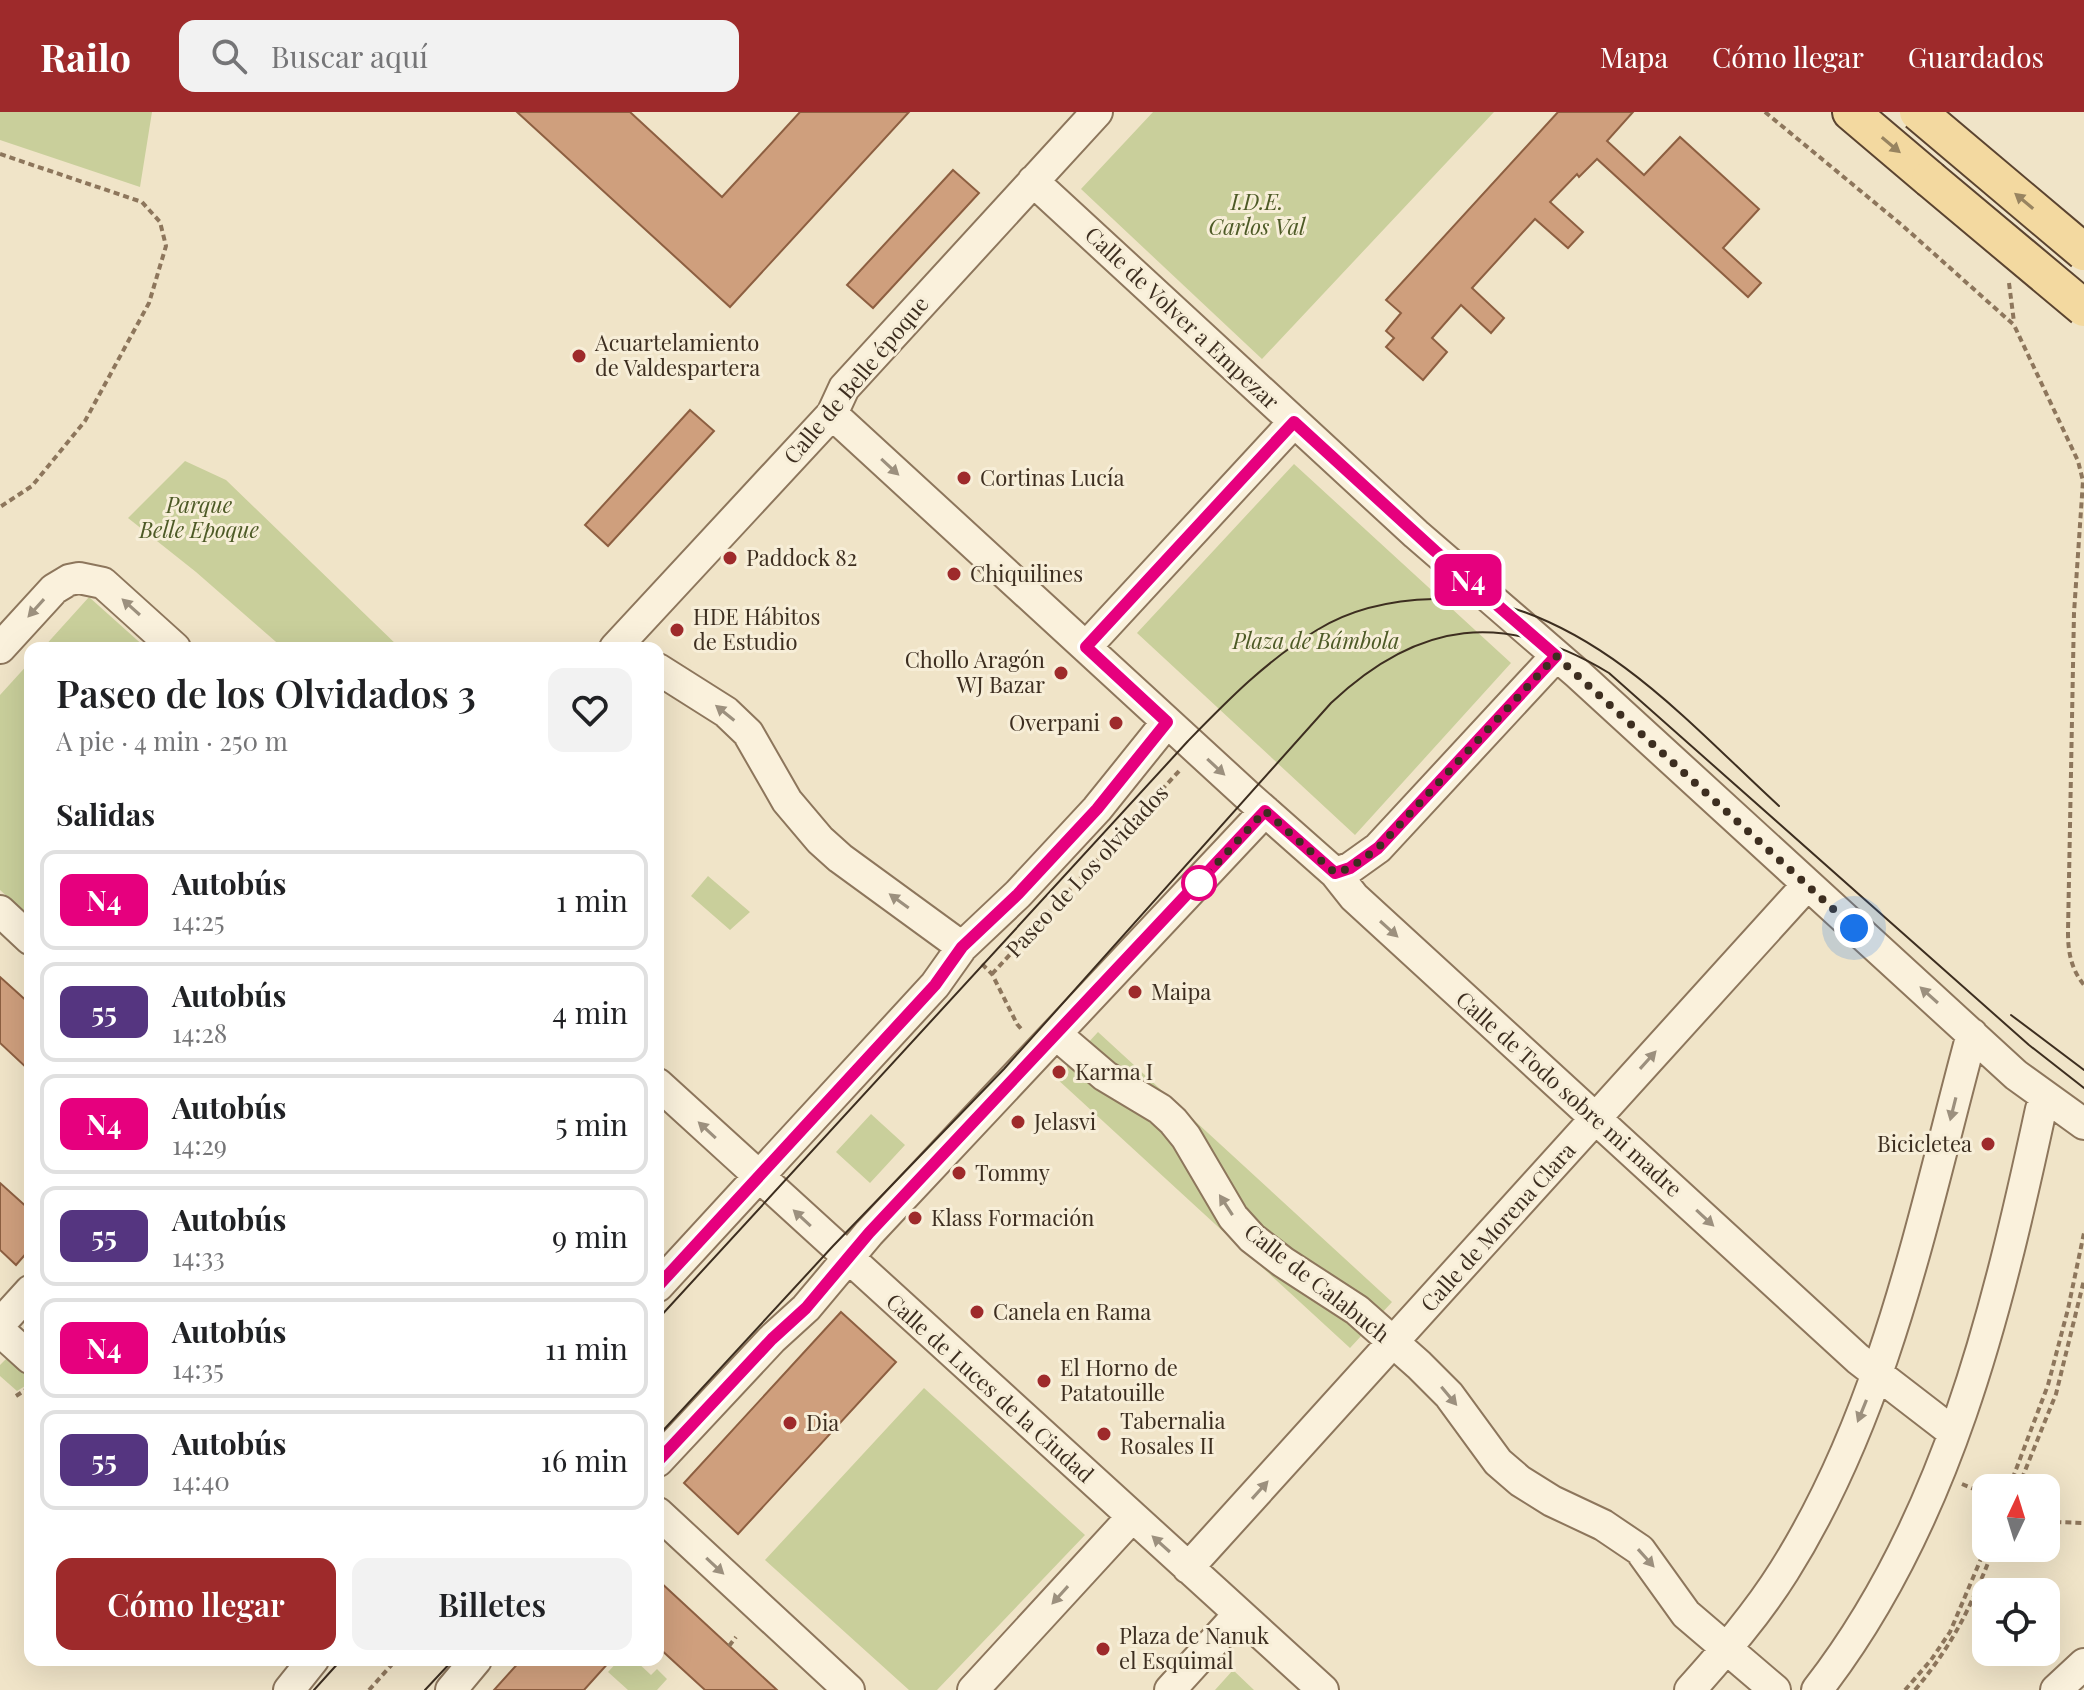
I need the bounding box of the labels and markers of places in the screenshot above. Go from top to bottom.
place label: Acuartelamiento de Valdespartera [594,327,760,382]
marker: Acuartelamiento de Valdespartera [570,347,588,365]
place label: Cortinas Lucía [980,462,1124,492]
marker: Cortinas Lucía [955,469,973,487]
place label: Paddock 82 [746,542,857,572]
marker: Paddock 82 [721,549,739,567]
place label: Chiquilines [970,558,1083,588]
marker: Chiquilines [945,565,963,583]
place label: HDE Hábitos de Estudio [693,601,820,656]
marker: HDE Hábitos de Estudio [668,621,686,639]
place label: Chollo Aragón WJ Bazar [905,644,1045,699]
marker: Chollo Aragón WJ Bazar [1052,664,1070,682]
place label: Overpani [1009,707,1100,737]
marker: Overpani [1107,714,1125,732]
unlabelled marker [1182,866,1216,900]
place label: Maipa [1151,976,1211,1006]
marker: Maipa [1126,983,1144,1001]
place label: Karma I [1075,1056,1153,1086]
marker: Karma I [1050,1063,1068,1081]
place label: Jelasvi [1033,1106,1096,1136]
marker: Jelasvi [1009,1113,1027,1131]
place label: Bicicletea [1877,1128,1972,1158]
marker: Bicicletea [1979,1135,1997,1153]
place label: Tommy [975,1157,1050,1187]
marker: Tommy [950,1164,968,1182]
place label: Klass Formación [931,1202,1094,1232]
marker: Klass Formación [906,1209,924,1227]
place label: Canela en Rama [993,1296,1151,1326]
marker: Canela en Rama [968,1303,986,1321]
place label: El Horno de Patatouille [1060,1352,1178,1407]
marker: El Horno de Patatouille [1035,1372,1053,1390]
place label: Tabernalia Rosales II [1120,1405,1225,1460]
place label: Dia [806,1407,839,1437]
marker: Dia [781,1414,799,1432]
marker: Tabernalia Rosales II [1095,1425,1113,1443]
place label: Plaza de Nanuk el Esquimal [1119,1620,1269,1675]
marker: Plaza de Nanuk el Esquimal [1094,1640,1112,1658]

